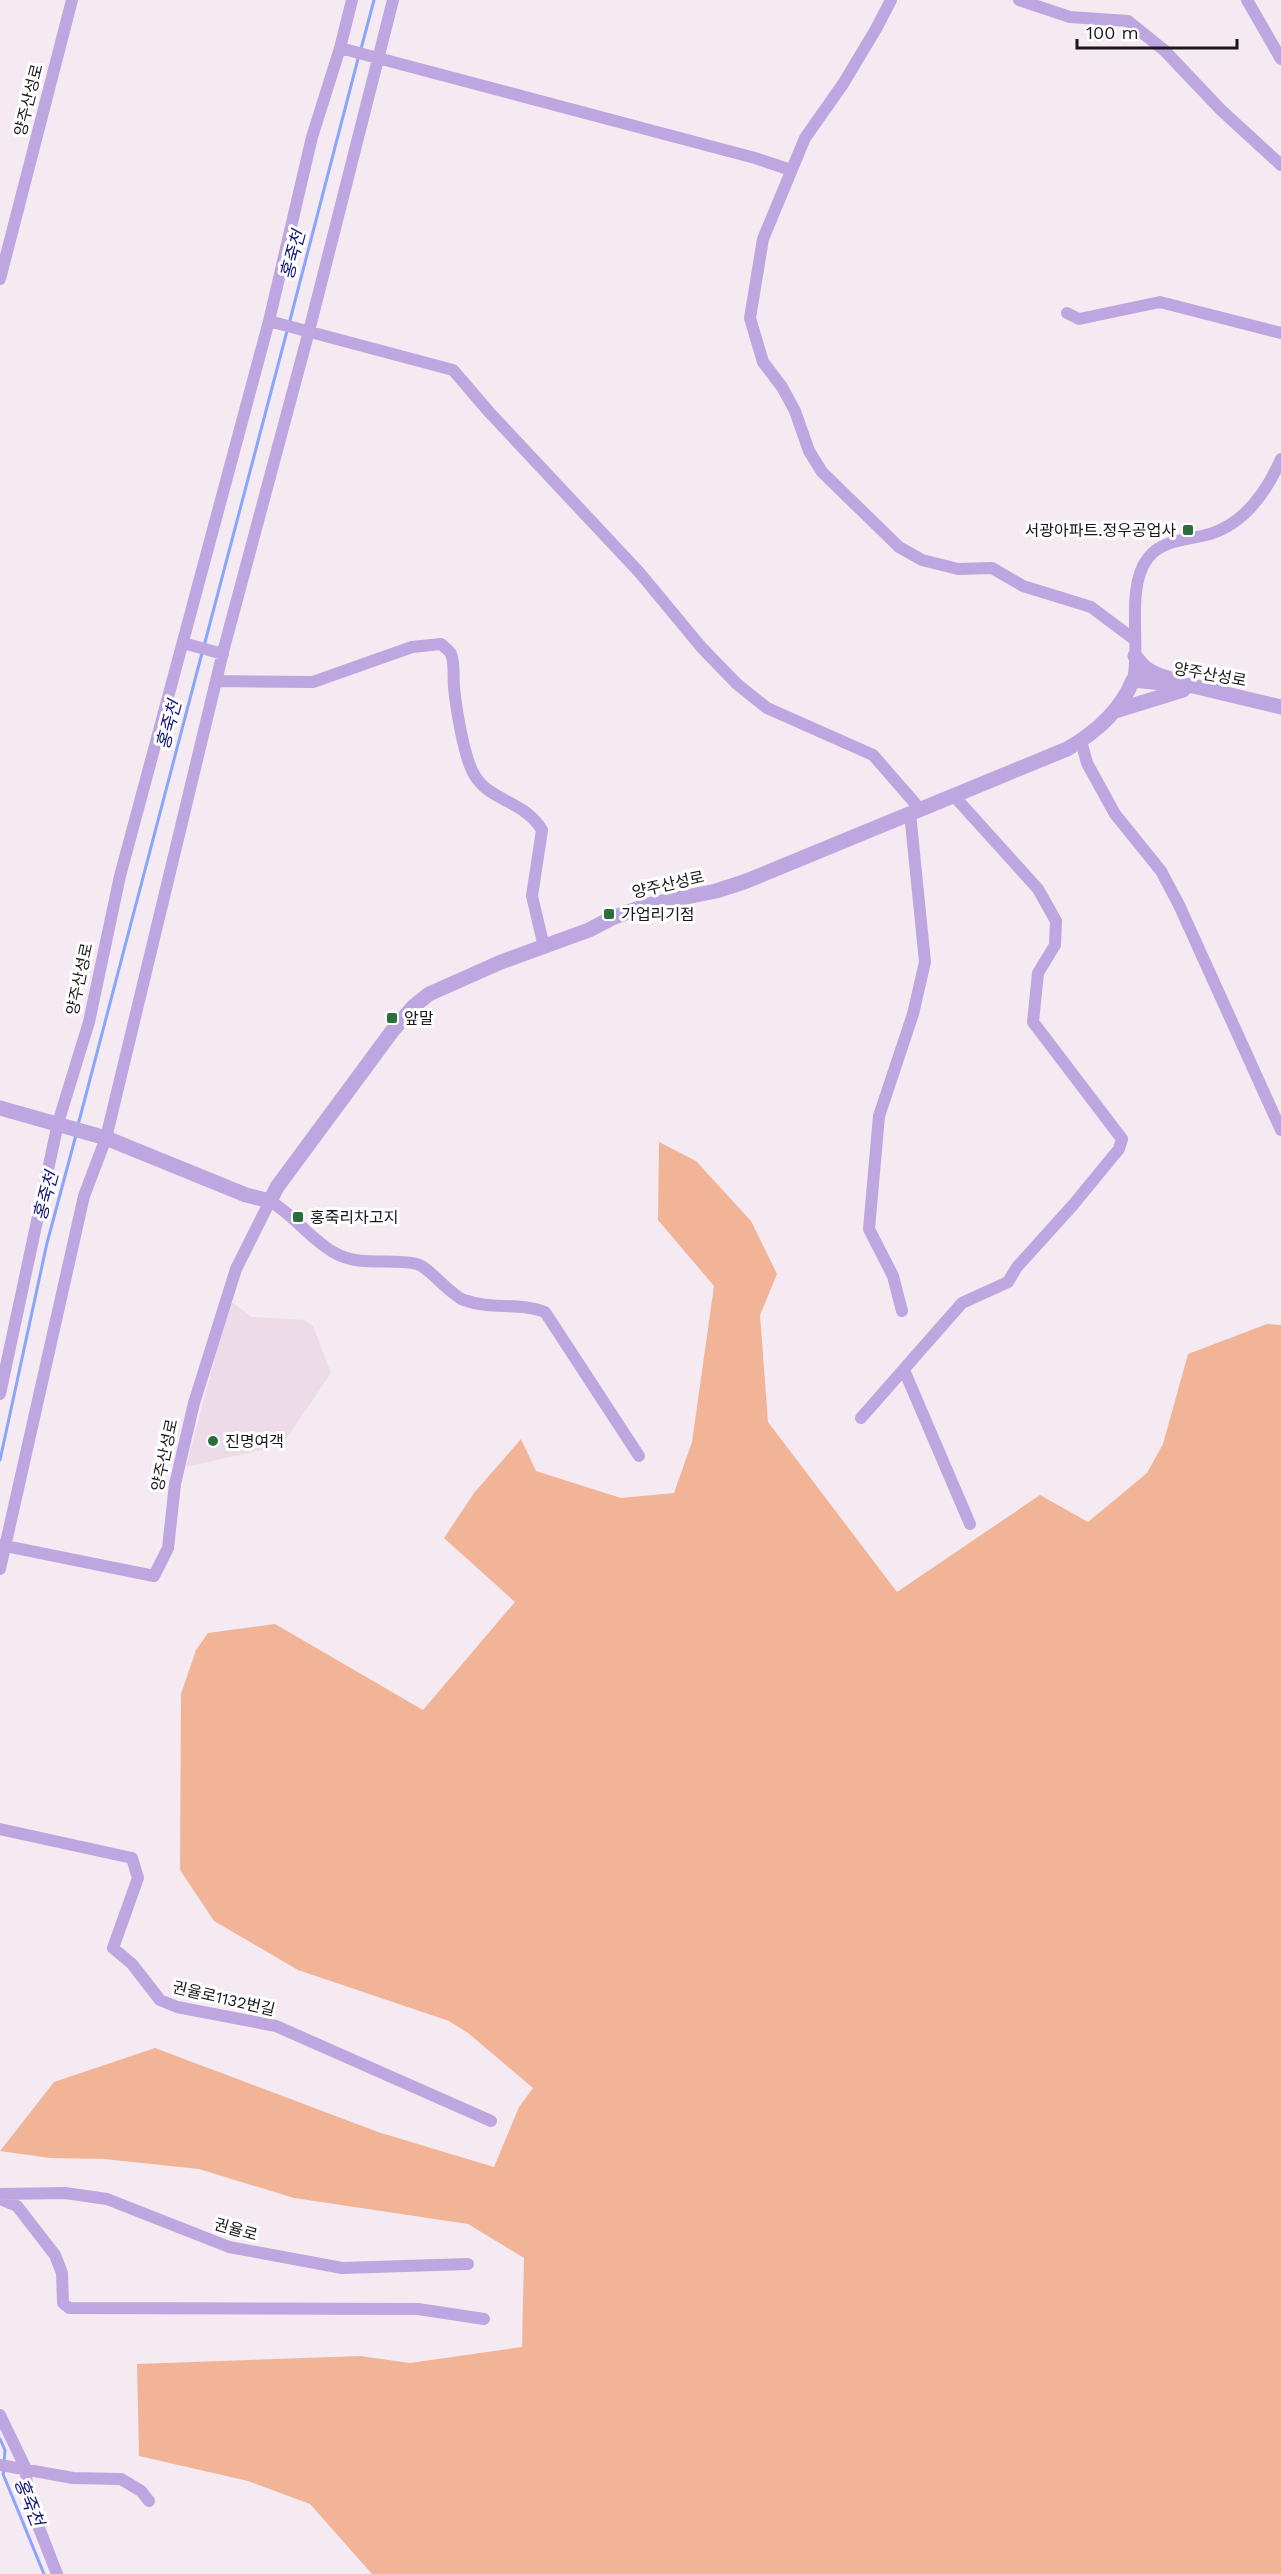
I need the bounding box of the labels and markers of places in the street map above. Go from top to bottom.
place label: 서광아파트.정우공업사 [1025,521,1176,540]
marker: 서광아파트.정우공업사 [1181,523,1195,537]
place label: 가업리기점 [621,905,695,924]
marker: 가업리기점 [602,907,616,921]
place label: 앞말 [404,1009,434,1028]
marker: 앞말 [385,1011,399,1025]
place label: 홍죽리차고지 [310,1208,398,1227]
marker: 홍죽리차고지 [291,1210,305,1224]
place label: 진명여객 [225,1432,284,1451]
marker: 진명여객 [206,1434,220,1448]

